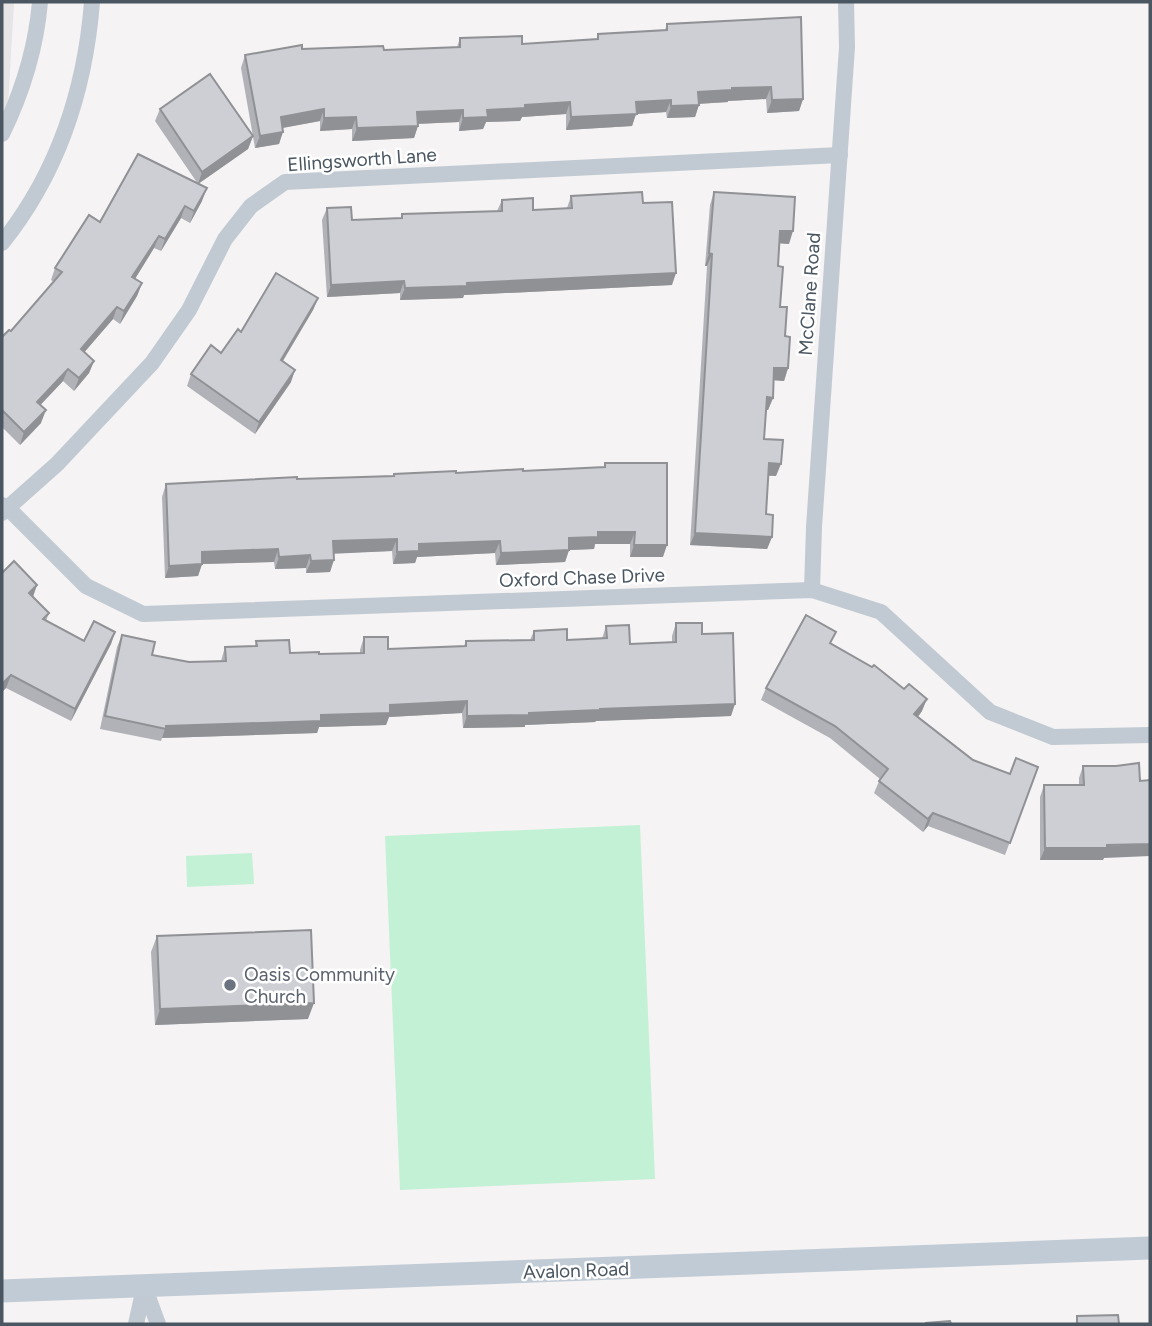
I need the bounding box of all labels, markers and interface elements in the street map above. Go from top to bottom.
street label: Ellingsworth Lane [287,143,438,176]
street label: McClane Road [794,232,825,356]
street label: Oxford Chase Drive [499,563,665,592]
place label: Oasis Community Church [244,963,395,1008]
marker: Oasis Community Church [222,977,238,993]
street label: Avalon Road [523,1257,630,1284]

